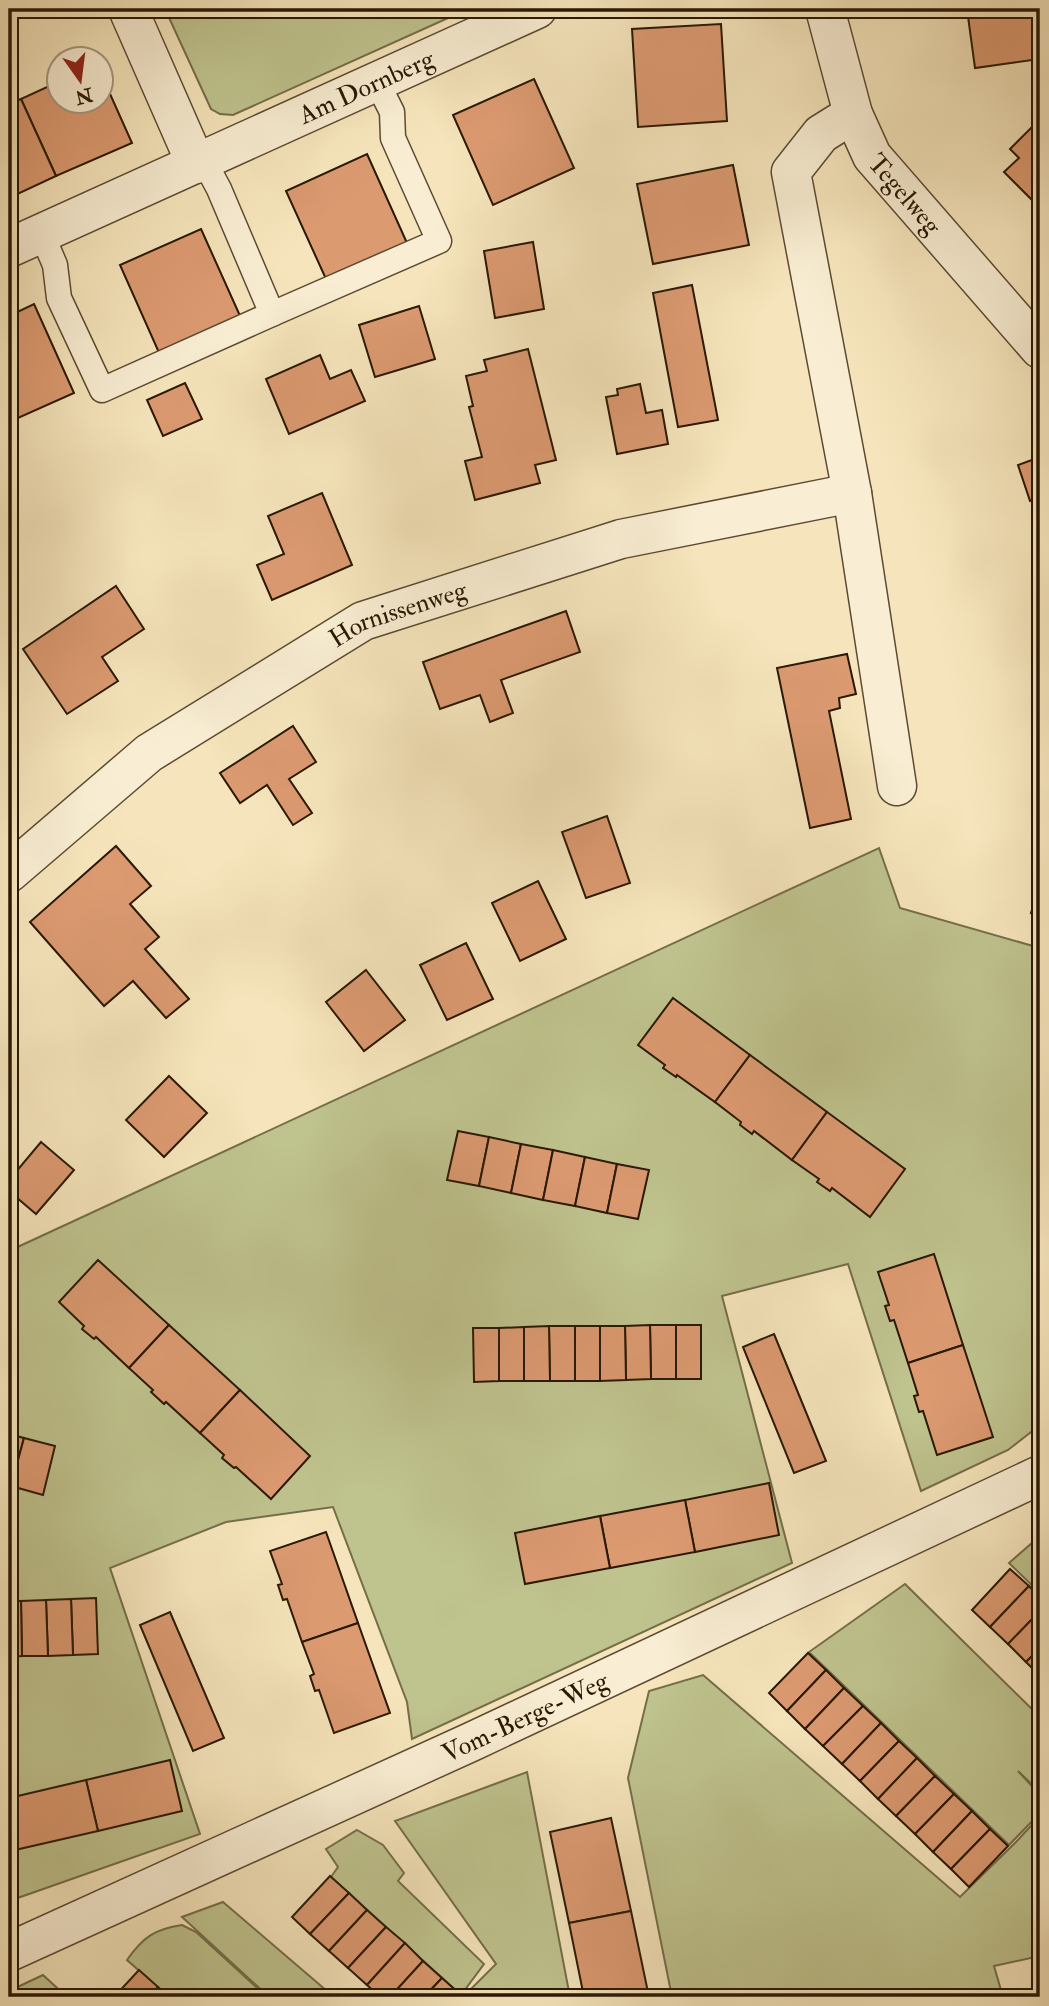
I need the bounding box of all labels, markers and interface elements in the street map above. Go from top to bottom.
street label: Am Dornberg [293,42,440,132]
north arrow [46,46,116,116]
text: N [72,82,96,109]
street label: Tegelweg [860,148,949,242]
street label: Hornissenweg [323,574,472,655]
street label: Vom-Berge-Weg [437,1664,615,1770]

